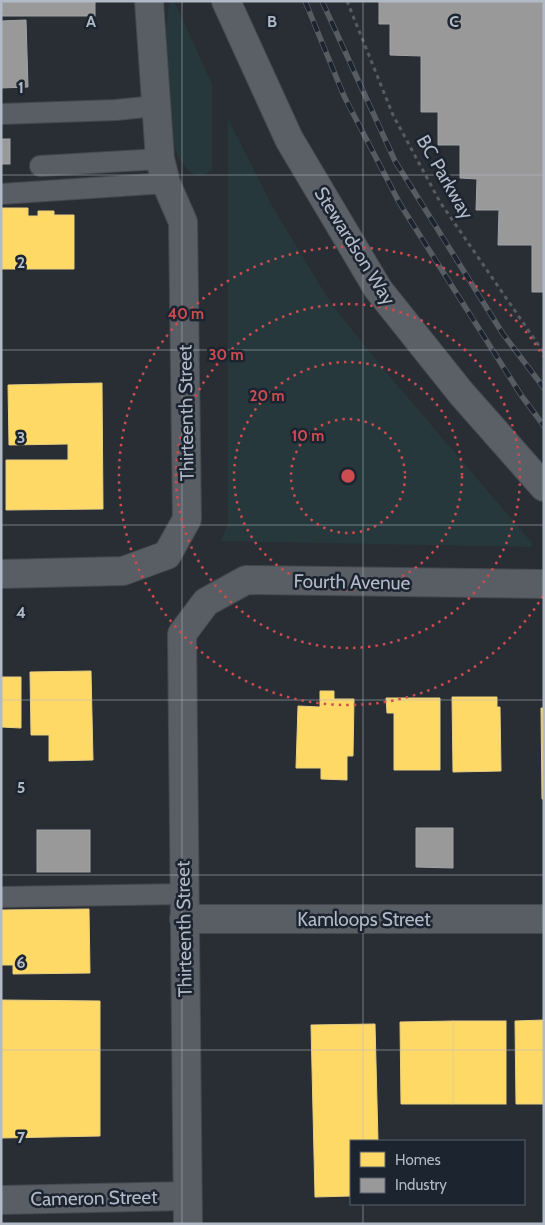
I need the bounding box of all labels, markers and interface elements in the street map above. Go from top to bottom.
text: A [86,12,96,31]
text: B [267,12,277,31]
text: C [449,12,459,31]
text: 1 [18,78,24,97]
street label: BC Parkway [412,131,479,224]
street label: Stewardson Way [310,183,401,310]
text: 2 [17,253,25,272]
text: 40 m [168,305,204,323]
street label: Thirteenth Street [173,344,199,481]
text: 30 m [208,346,244,364]
text: 20 m [250,387,284,405]
text: 10 m [292,427,324,445]
text: 3 [17,428,25,447]
centre of rings [339,467,357,485]
street label: Fourth Avenue [293,569,411,595]
text: 4 [16,603,26,622]
text: 5 [17,778,25,797]
street label: Thirteenth Street [171,860,197,997]
street label: Kamloops Street [297,908,431,931]
text: 6 [17,953,26,972]
text: 7 [17,1128,26,1147]
legend [350,1140,525,1205]
text: Homes [395,1151,441,1169]
text: Industry [395,1176,447,1194]
street label: Cameron Street [30,1185,158,1211]

